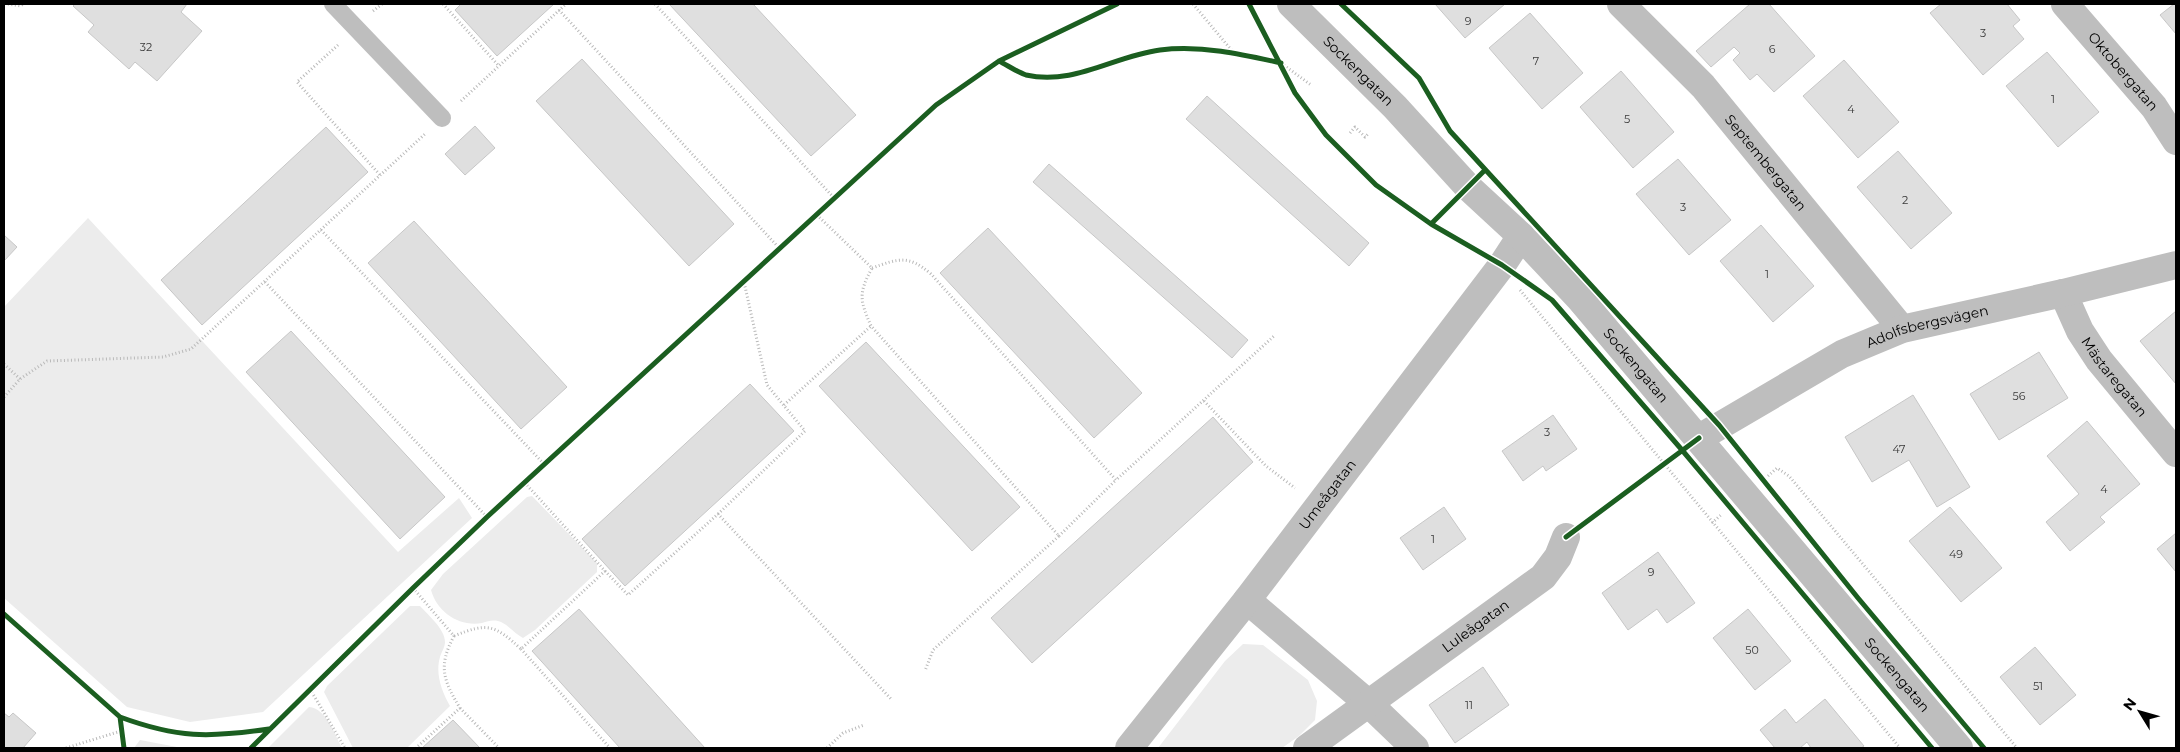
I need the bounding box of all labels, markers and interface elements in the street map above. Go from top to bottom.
house number: 9 [1465,14,1472,28]
house number: 3 [1980,26,1986,40]
street label: Oktobergatan [2084,28,2162,115]
street label: Sockengatan [1319,32,1398,110]
house number: 32 [140,40,152,54]
house number: 6 [1769,42,1776,56]
house number: 7 [1533,54,1539,68]
house number: 1 [2051,92,2055,106]
house number: 4 [1847,102,1855,116]
street label: Septembergatan [1721,111,1811,215]
house number: 5 [1624,112,1630,126]
house number: 2 [1902,193,1908,207]
house number: 3 [1680,200,1686,214]
house number: 1 [1765,267,1769,281]
street label: Adolfsbergsvägen [1863,301,1990,352]
street label: Sockengatan [1599,324,1673,406]
street label: Mästaregatan [2077,333,2151,421]
house number: 56 [2013,389,2026,403]
house number: 3 [1544,425,1550,439]
house number: 47 [1892,442,1906,456]
street label: Umeågatan [1295,456,1360,533]
house number: 4 [2100,482,2108,496]
house number: 1 [1431,532,1435,546]
house number: 49 [1949,547,1963,561]
house number: 9 [1648,565,1655,579]
street label: Luleågatan [1438,596,1513,656]
street label: Sockengatan [1861,634,1934,716]
house number: 50 [1745,643,1759,657]
house number: 51 [2033,679,2043,693]
north arrow [2115,687,2165,737]
text: N [2119,694,2140,714]
house number: 11 [1465,698,1473,712]

